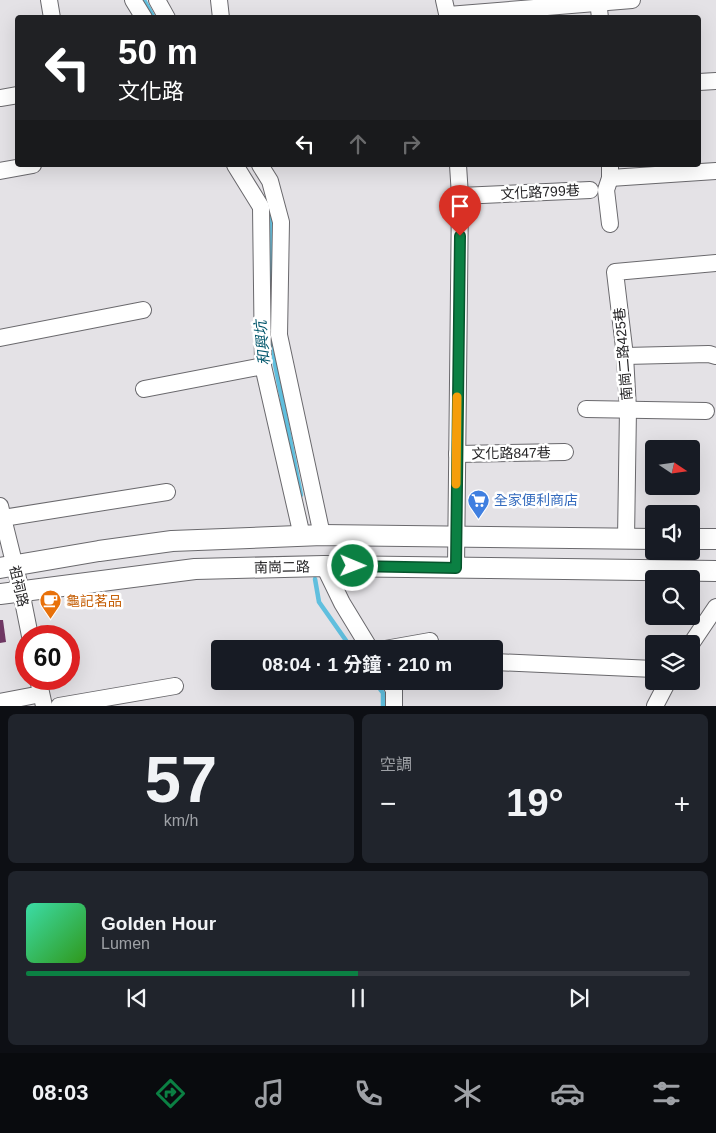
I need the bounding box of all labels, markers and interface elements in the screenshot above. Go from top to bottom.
text: 50 m [118,32,198,71]
icon: left [35,35,100,100]
text: 文化路 [118,79,184,104]
icon: left [291,130,319,158]
icon: ahead [344,130,372,158]
icon: right [397,130,425,158]
street label: 文化路799巷 [500,182,580,202]
pin [439,185,481,236]
icon: arrive [446,192,474,220]
street label: 南崗二路425巷 [611,307,635,401]
water label: 和興坑 [251,318,272,366]
north arrow [645,440,700,495]
map controls [645,440,700,690]
street label: 文化路847巷 [471,444,551,462]
supermarket icon: 全家便利商店 [466,488,490,519]
place label: 全家便利商店 [494,492,578,508]
button: sound [645,505,700,560]
position arrow [326,539,378,591]
street label: 南崗二路 [254,559,310,575]
street label: 祖祠路 [6,564,32,608]
button: search [645,570,700,625]
cafe icon: 龜記茗品 [38,589,62,620]
place label: 龜記茗品 [66,593,122,609]
speed limit sign: 60 [15,625,80,690]
button: layers [645,635,700,690]
text: 08:04 · 1 分鐘 · 210 m [262,654,452,675]
text: 57 [145,743,217,816]
text: 空調 [380,756,412,773]
text: 19° [506,782,564,824]
text: − [380,788,396,819]
text: + [674,788,690,819]
text: km/h [164,812,198,829]
text: Golden Hour [101,913,216,934]
text: Lumen [101,935,150,952]
icon: previous [123,984,151,1012]
icon: pause [344,984,372,1012]
icon: next [565,984,593,1012]
icon: directions [153,1076,188,1111]
icon: music [252,1076,287,1111]
icon: phone [351,1076,386,1111]
icon: climate [450,1076,485,1111]
icon: car [550,1076,585,1111]
icon: filters [649,1076,684,1111]
text: 08:03 [32,1080,88,1105]

